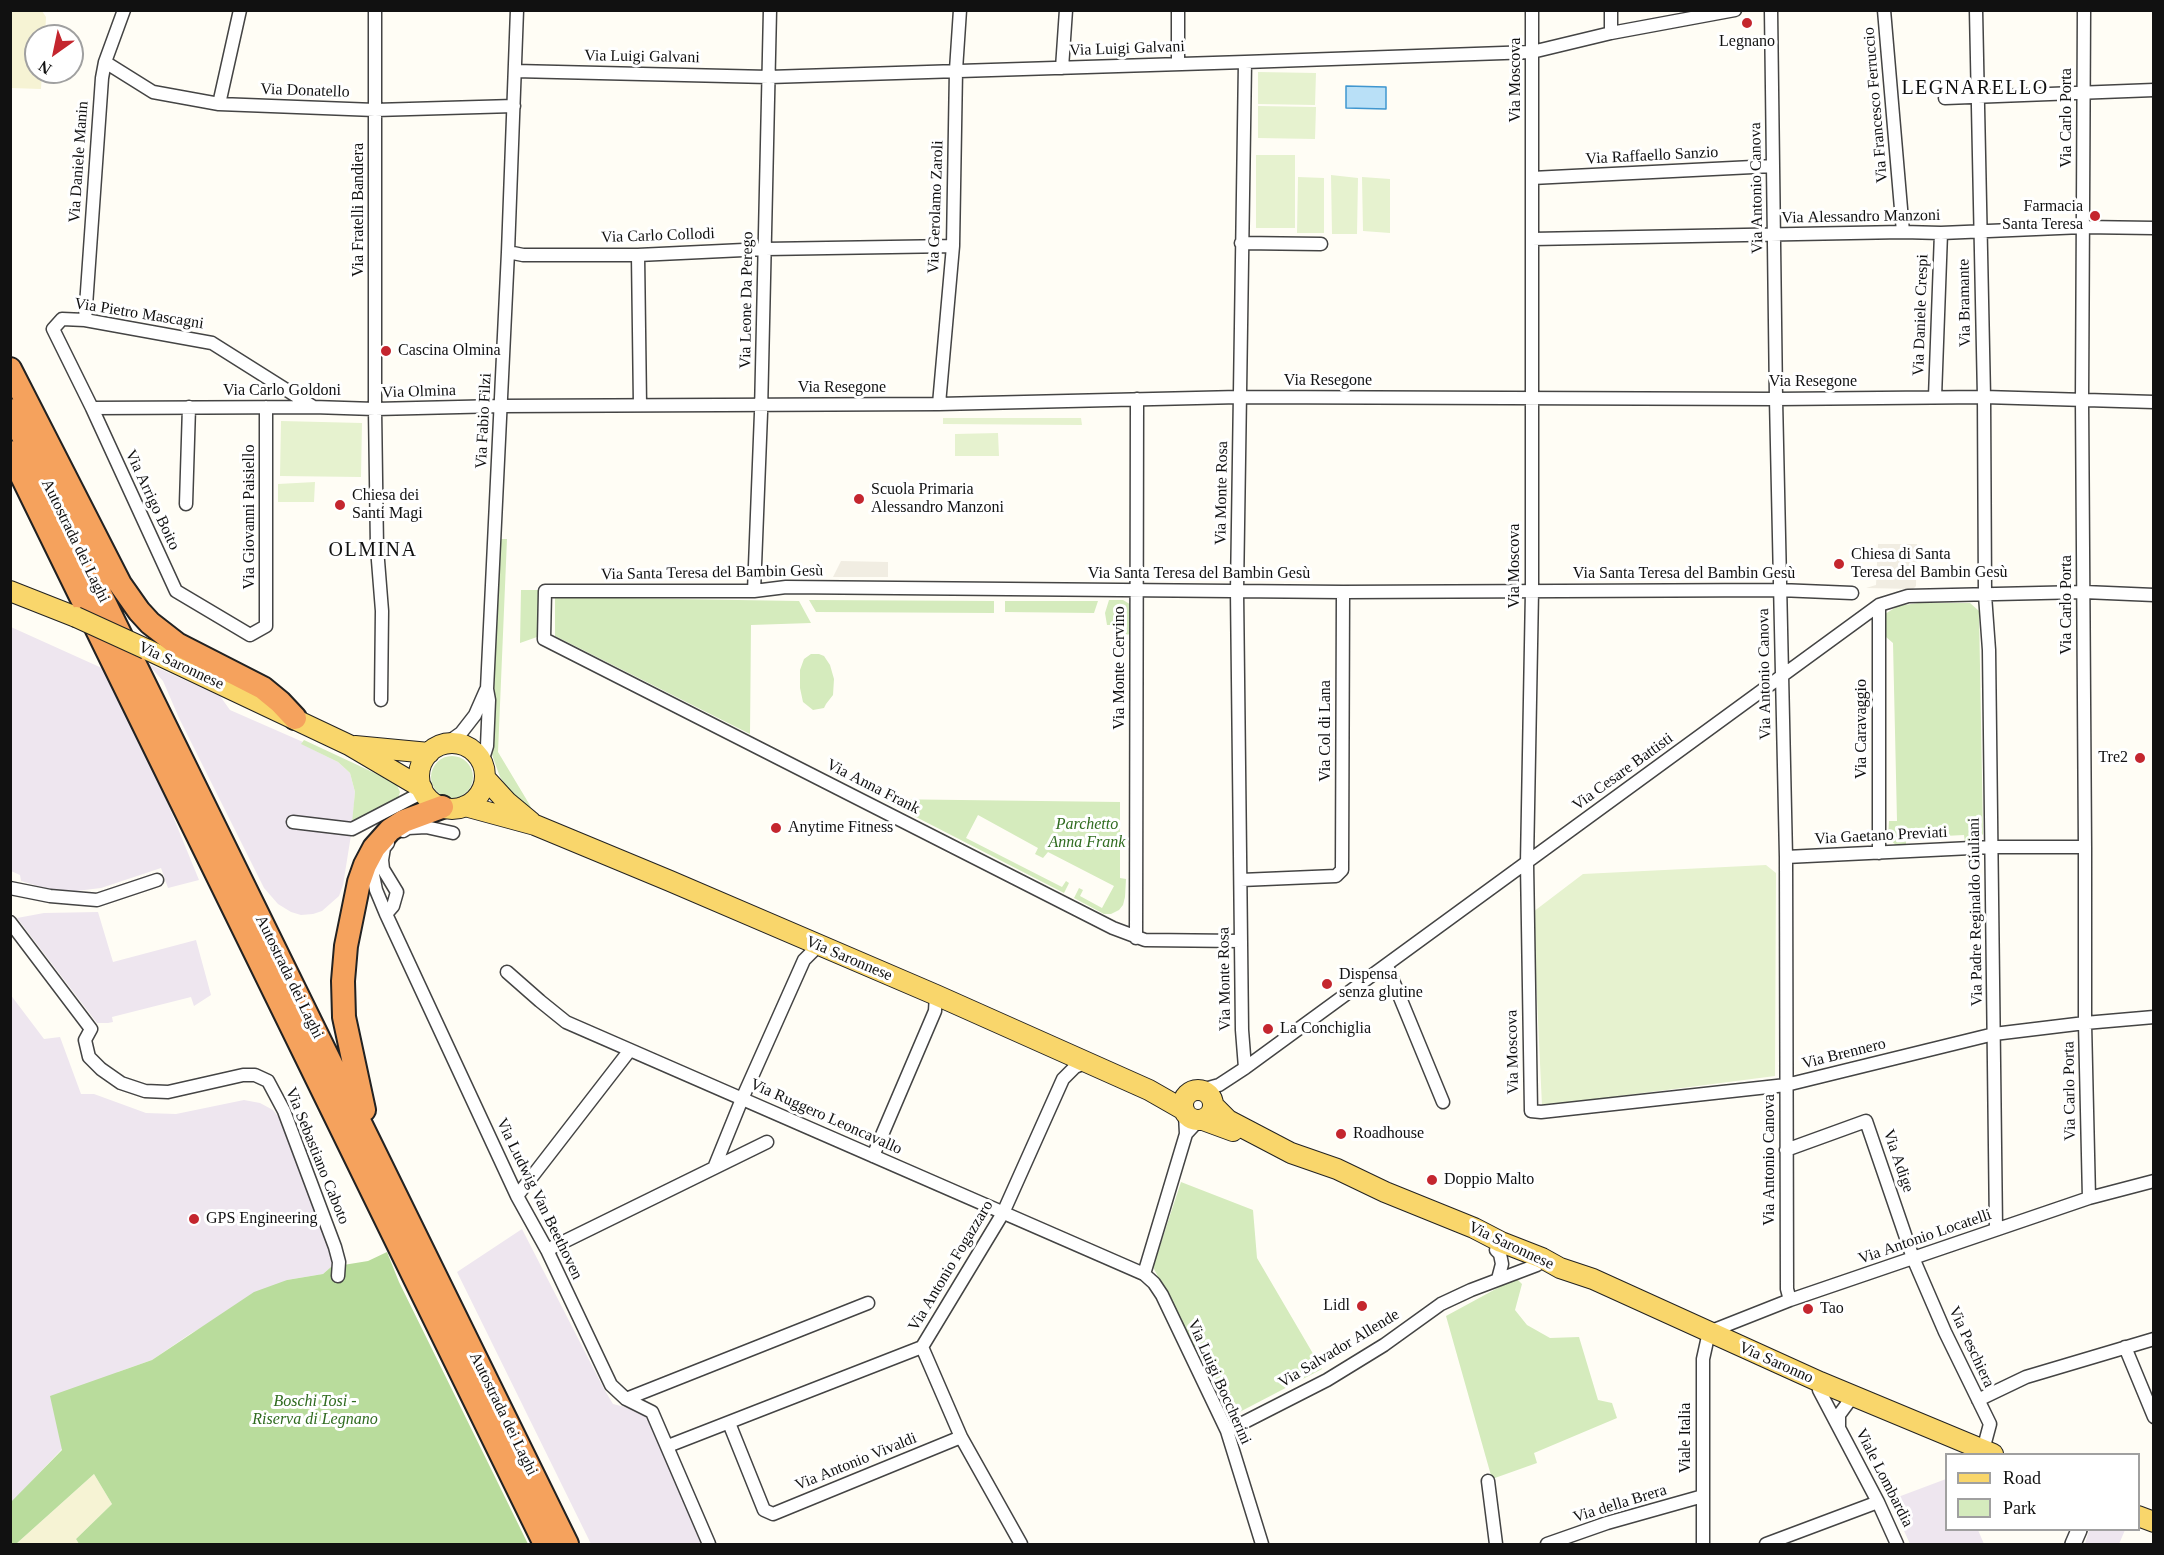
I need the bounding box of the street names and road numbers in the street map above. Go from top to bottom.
street label: Via Francesco Ferruccio [1860,26,1892,184]
street label: Via Luigi Galvani [1069,37,1185,61]
street label: Via Moscova [1506,38,1526,122]
street label: Via Luigi Galvani [584,46,700,68]
street label: Via Carlo Porta [2057,68,2077,168]
street label: Via Donatello [260,80,350,102]
street label: Via Daniele Manin [65,101,93,223]
street label: Via Antonio Canova [1746,122,1768,254]
street label: Via Gerolamo Zaroli [924,140,948,274]
street label: Via Fratelli Bandiera [349,143,369,277]
street label: Via Raffaello Sanzio [1585,143,1719,169]
street label: Via Alessandro Manzoni [1781,206,1941,228]
street label: Via Carlo Collodi [601,224,715,248]
street label: Via Leone Da Perego [736,231,758,369]
street label: Via Daniele Crespi [1909,254,1933,376]
street label: Via Bramante [1955,259,1975,347]
street label: Via Pietro Mascagni [73,294,205,334]
street label: Via Resegone [1284,371,1372,391]
street label: Via Resegone [1769,372,1857,392]
street label: Via Fabio Filzi [472,373,496,469]
street label: Via Resegone [798,378,886,398]
street label: Via Carlo Goldoni [223,381,341,401]
street label: Via Olmina [382,381,456,403]
street label: Via Monte Rosa [1211,441,1233,545]
street label: Via Giovanni Paisiello [240,445,260,589]
street label: Via Arrigo Boito [120,447,184,553]
street label: Autostrada dei Laghi [37,476,113,606]
street label: Via Moscova [1505,524,1525,608]
street label: Via Carlo Porta [2057,555,2077,655]
street label: Via Santa Teresa del Bambin Gesù [601,561,823,585]
street label: Via Santa Teresa del Bambin Gesù [1088,564,1310,584]
street label: Via Santa Teresa del Bambin Gesù [1573,564,1795,584]
street label: Via Monte Cervino [1110,606,1130,730]
street label: Via Antonio Canova [1754,608,1776,740]
street label: Via Saronnese [135,638,227,694]
street label: Via Caravaggio [1852,679,1872,779]
street label: Via Col di Lana [1316,680,1336,782]
street label: Via Cesare Battisti [1569,729,1677,815]
street label: Via Anna Frank [823,755,923,819]
street label: Via Padre Reginaldo Giuliani [1965,817,1987,1007]
street label: Via Gaetano Previati [1814,823,1948,849]
street label: Autostrada dei Laghi [251,912,327,1042]
street label: Via Monte Rosa [1214,927,1236,1031]
street label: Via Saronnese [803,932,895,986]
street label: Via Moscova [1503,1009,1523,1095]
street label: Via Brennero [1800,1034,1888,1074]
street label: Via Carlo Porta [2060,1041,2080,1141]
street label: Via Ruggero Leoncavallo [747,1075,905,1159]
street label: Via Sebastiano Caboto [281,1085,353,1227]
street label: Via Antonio Canova [1760,1094,1780,1226]
street label: Via Ludwig Van Beethoven [492,1115,586,1283]
street label: Via Adige [1878,1127,1918,1195]
street label: Via Antonio Fogazzaro [904,1197,998,1335]
street label: Via Antonio Locatelli [1856,1205,1994,1269]
street label: Via Saronnese [1465,1218,1557,1274]
street label: Via Peschiera [1944,1303,1998,1391]
street label: Via Salvador Allende [1275,1305,1403,1393]
street label: Via Luigi Boccherini [1183,1316,1255,1448]
street label: Via Saronno [1736,1338,1816,1388]
street label: Autostrada dei Laghi [465,1349,541,1479]
street label: Viale Italia [1676,1403,1696,1473]
street label: Viale Lombardia [1851,1426,1917,1530]
street label: Via Antonio Vivaldi [792,1429,920,1495]
street label: Via della Brera [1571,1481,1669,1527]

